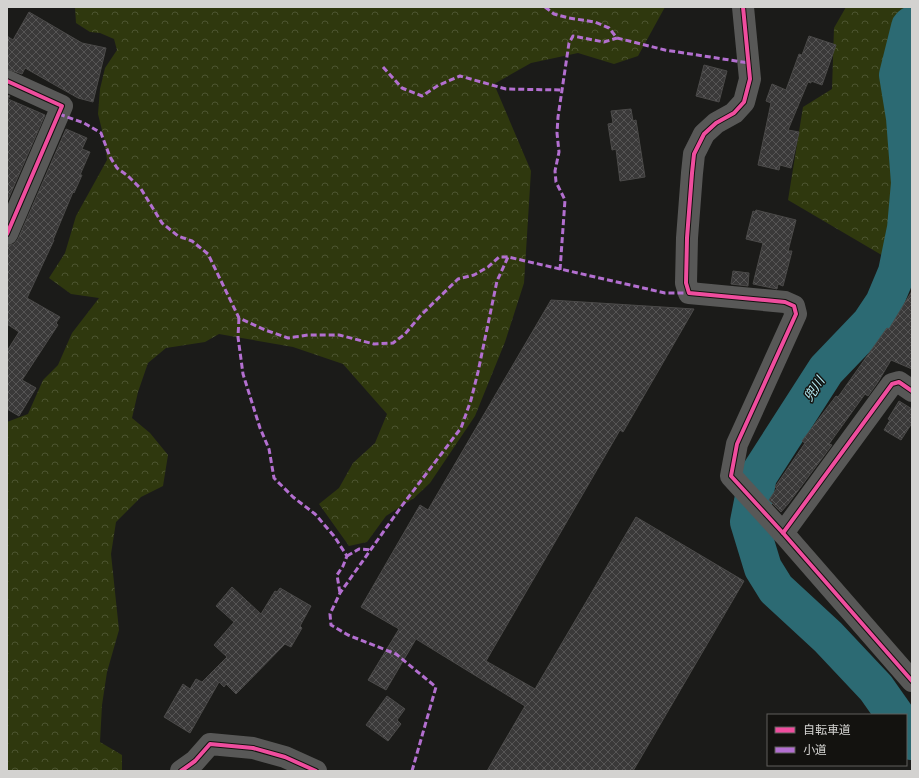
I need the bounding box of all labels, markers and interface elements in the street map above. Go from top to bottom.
water label: 兜川 [801,372,828,404]
legend [767,714,907,766]
text: 自転車道 [803,723,851,737]
text: 小道 [803,743,827,757]

